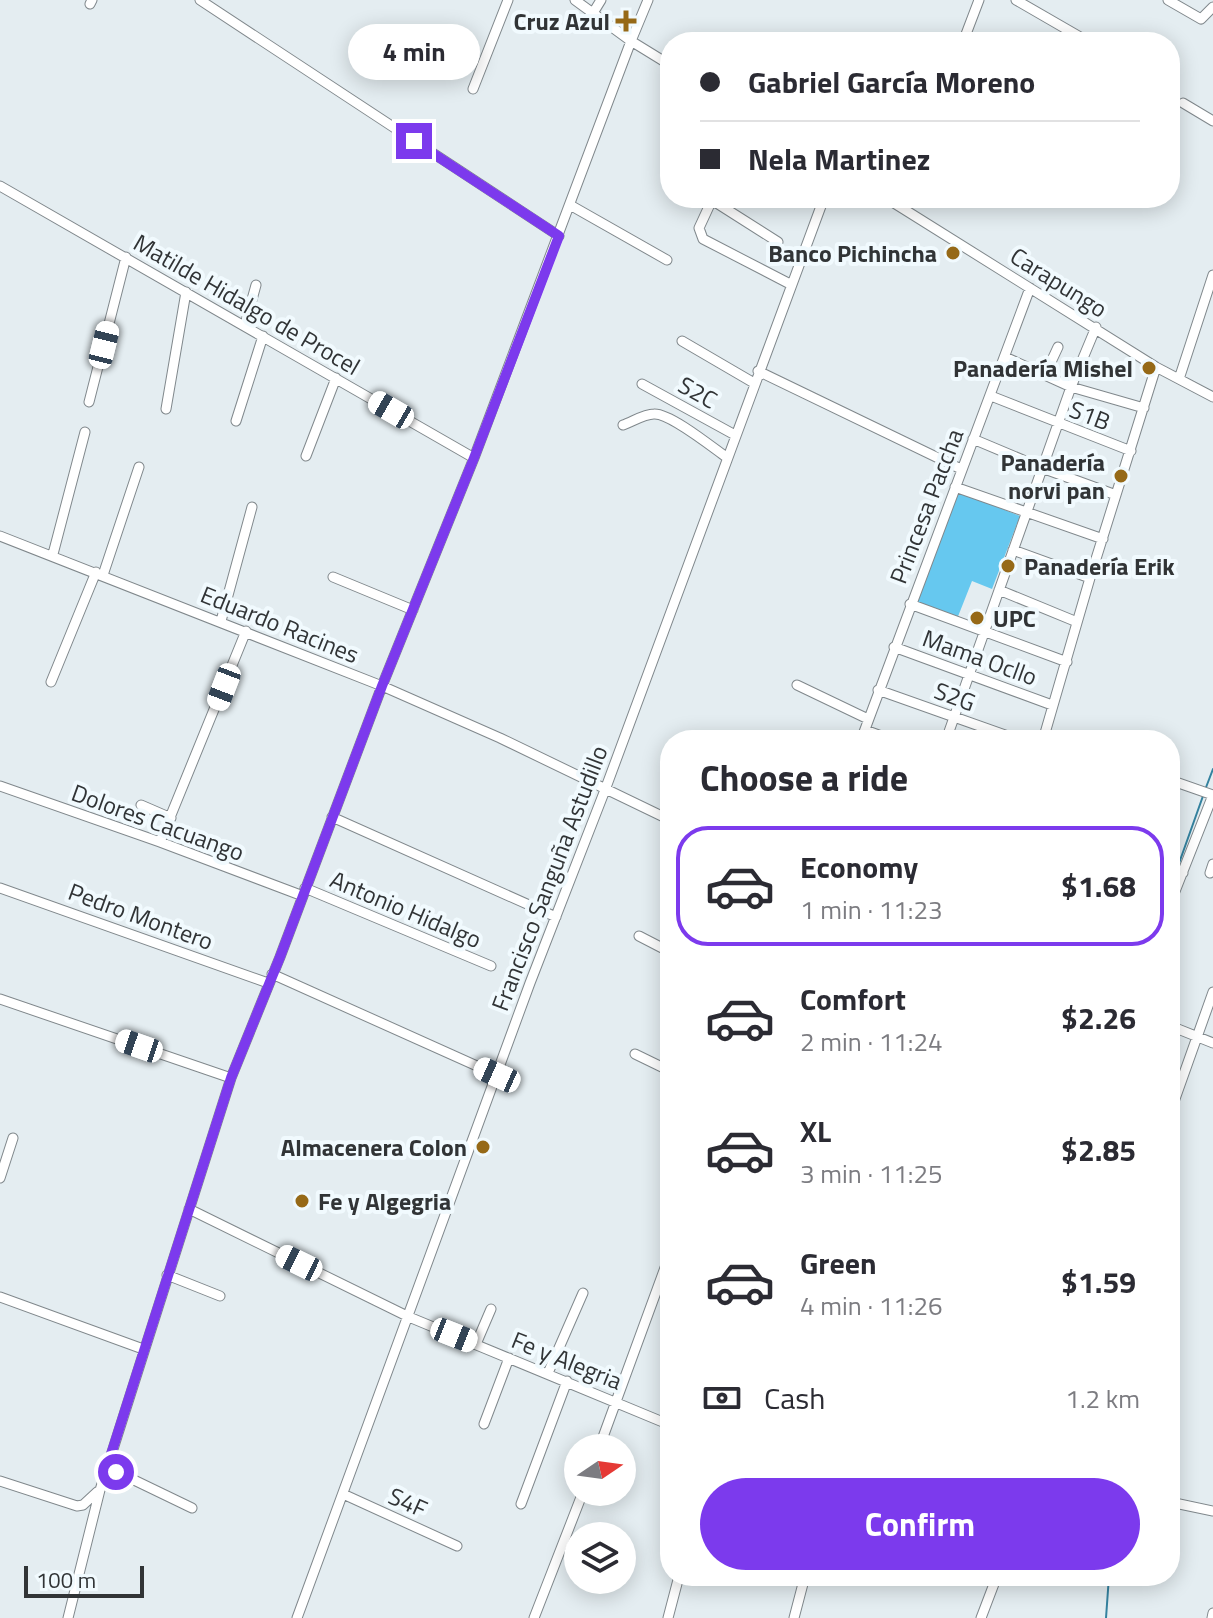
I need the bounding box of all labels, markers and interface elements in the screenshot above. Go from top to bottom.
place label: Cruz Azul [513,3,610,39]
marker: Cruz Azul [617,12,635,30]
callout: 4 min [348,25,480,81]
text: 4 min [382,32,446,71]
text: Gabriel García Moreno [748,59,1035,105]
route end [396,123,432,159]
text: Nela Martinez [748,136,930,182]
street label: Matilde Hidalgo de Procel [127,224,367,384]
place label: Banco Pichincha [768,235,937,271]
street label: Carapungo [1003,238,1115,326]
marker: Banco Pichincha [944,244,962,262]
car [87,319,121,371]
place label: Panadería Mishel [953,350,1133,386]
marker: Panadería Mishel [1140,359,1158,377]
street label: S2C [672,367,724,417]
car [364,388,418,432]
street label: S1B [1064,391,1116,439]
street label: Princesa Paccha [880,423,972,589]
place label: Panadería norvi pan [1000,444,1105,508]
marker: Panadería norvi pan [1112,467,1130,485]
place label: Panadería Erik [1024,548,1175,584]
marker: Panadería Erik [999,557,1017,575]
street label: Eduardo Racines [195,576,365,672]
place label: UPC [993,600,1036,636]
marker: UPC [968,609,986,627]
street label: Mama Ocllo [918,620,1042,694]
car [204,660,244,714]
street label: S2G [929,672,981,720]
street label: Francisco Sanguña Astudillo [482,740,616,1016]
text: Choose a ride [700,750,908,805]
street label: Dolores Cacuango [67,774,249,870]
text: Economy [800,844,918,890]
icon: car [704,850,776,922]
street label: Antonio Hidalgo [325,861,487,957]
text: $1.68 [1061,863,1136,909]
street label: Pedro Montero [64,873,218,959]
text: 1 min · 11:23 [800,890,943,929]
text: Comfort [800,976,906,1022]
icon: car [704,982,776,1054]
text: $2.26 [1061,995,1136,1041]
text: 2 min · 11:24 [800,1022,943,1061]
car [112,1027,166,1065]
car [470,1054,524,1096]
text: XL [800,1108,831,1154]
icon: car [704,1114,776,1186]
text: $2.85 [1061,1127,1136,1173]
place label: Almacenera Colon [281,1129,467,1165]
marker: Almacenera Colon [474,1138,492,1156]
text: 3 min · 11:25 [800,1154,943,1193]
place label: Fe y Algegria [318,1183,451,1219]
marker: Fe y Algegria [293,1192,311,1210]
text: Green [800,1240,877,1286]
car [272,1242,326,1284]
icon: car [704,1246,776,1318]
text: $1.59 [1061,1259,1136,1305]
text: 4 min · 11:26 [800,1286,943,1325]
car [427,1315,481,1355]
street label: Fe y Alegria [506,1322,628,1398]
text: Cash [764,1375,825,1421]
icon: cash [700,1376,744,1420]
text: 1.2 km [1065,1379,1140,1418]
north arrow [564,1434,636,1506]
map controls [564,1434,636,1594]
route start [98,1454,134,1490]
street label: S4F [383,1478,433,1526]
button: Confirm [700,1478,1140,1570]
button: layers [564,1522,636,1594]
scale bar [24,1562,144,1598]
text: 100 m [36,1563,96,1597]

